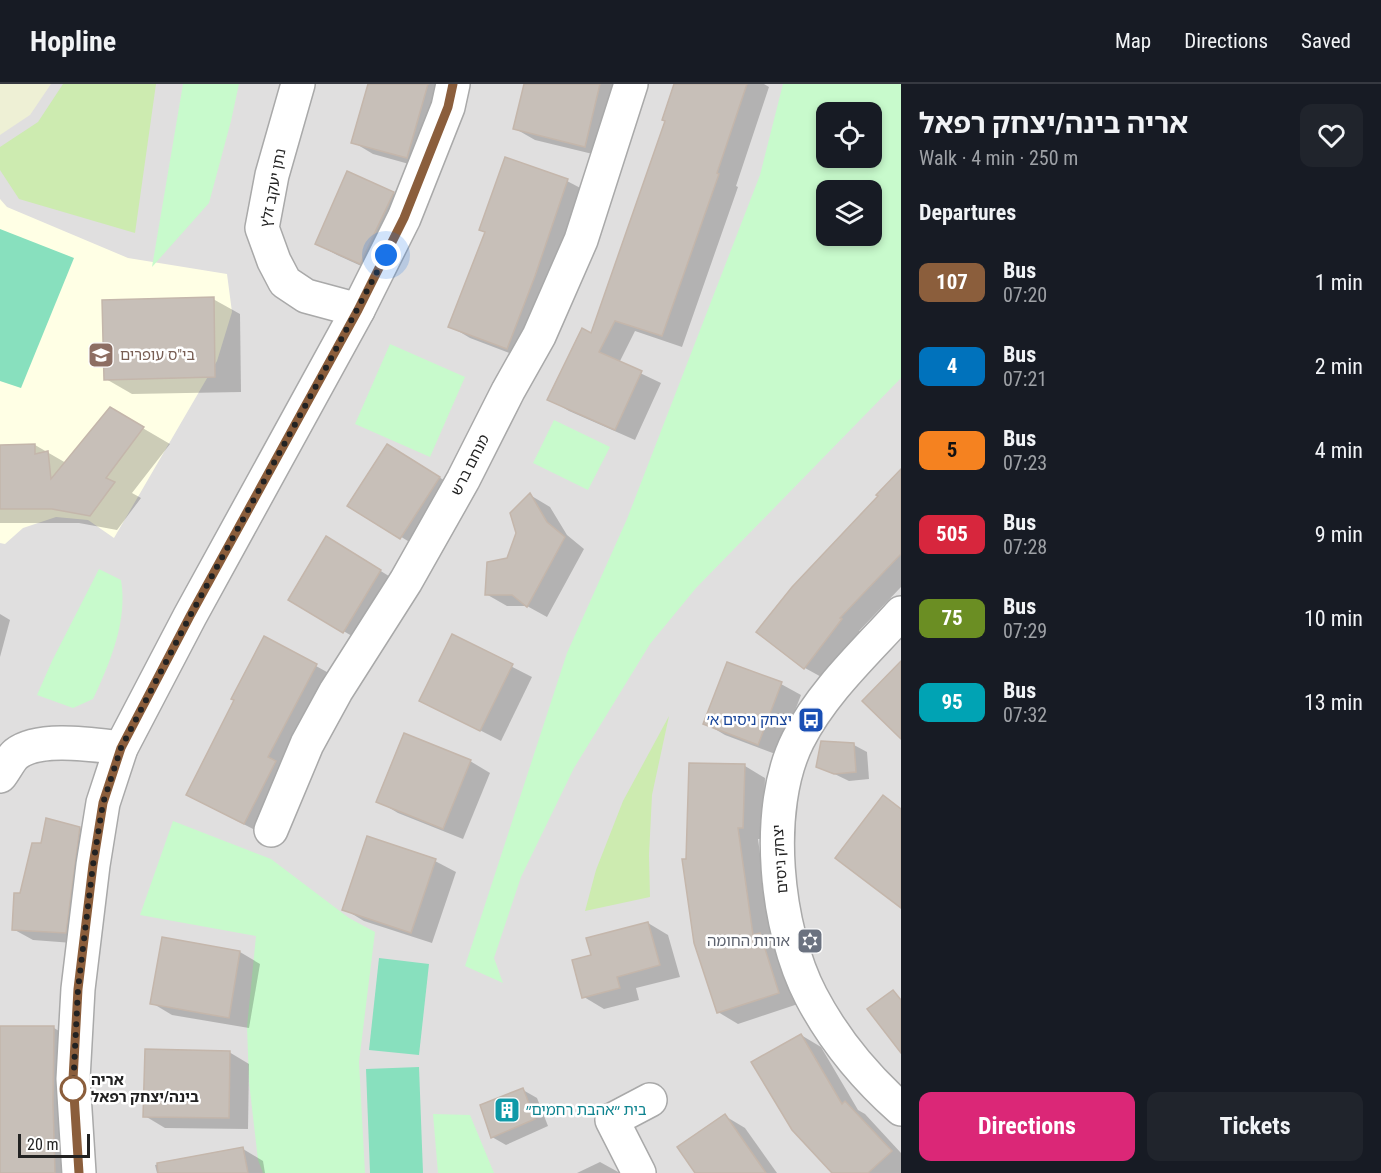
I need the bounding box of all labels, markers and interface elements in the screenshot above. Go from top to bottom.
text: Hopline [30,25,116,58]
text: Map [1115,29,1151,53]
text: Directions [1184,29,1268,53]
text: Saved [1301,29,1351,53]
map controls [816,102,882,246]
button: locate [816,102,882,168]
button: heart [1300,104,1363,167]
text: אריה בינה/יצחק רפאל [919,107,1188,140]
text: Walk · 4 min · 250 m [919,146,1078,170]
street label: נתן יעקב זלץ [257,147,289,229]
button: layers [816,180,882,246]
text: Departures [919,200,1016,225]
your location [371,240,401,270]
text: Bus [1003,258,1036,283]
text: 107 [936,270,968,294]
text: 1 min [1315,270,1363,295]
text: 07:20 [1003,283,1047,307]
school or university icon: בי"ס עופרים [86,340,116,370]
text: Bus [1003,342,1036,367]
place label: בי"ס עופרים [120,346,196,364]
text: 4 [947,354,957,378]
text: 2 min [1315,354,1363,379]
text: 07:21 [1003,367,1047,391]
text: Bus [1003,426,1036,451]
street label: מנחם ברש [447,431,493,499]
text: 5 [947,438,957,462]
text: 4 min [1315,438,1363,463]
text: 07:23 [1003,451,1047,475]
text: Bus [1003,510,1036,535]
text: 505 [936,522,968,546]
text: 9 min [1315,522,1363,547]
text: 07:28 [1003,535,1047,559]
text: Bus [1003,594,1036,619]
text: 75 [941,606,963,630]
text: 10 min [1304,606,1363,631]
text: 07:29 [1003,619,1047,643]
text: Bus [1003,678,1036,703]
text: 95 [941,690,963,714]
text: 13 min [1304,690,1363,715]
text: 07:32 [1003,703,1047,727]
bus stop icon: יצחק ניסים א׳ [796,705,826,735]
place label: יצחק ניסים א׳ [707,711,792,729]
street label: יצחק ניסים [769,824,791,894]
synagogue icon: אורות החומה [795,926,825,956]
place label: אורות החומה [707,932,790,950]
place label: אריה בינה/יצחק רפאל [91,1071,199,1106]
marker: אריה בינה/יצחק רפאל [60,1076,86,1102]
button: Directions [919,1092,1135,1161]
button: Tickets [1147,1092,1363,1161]
building icon: בית ״אהבת רחמים״ [492,1095,522,1125]
place label: בית ״אהבת רחמים״ [526,1101,647,1119]
scale bar [18,1131,90,1158]
text: 20 m [27,1135,59,1154]

